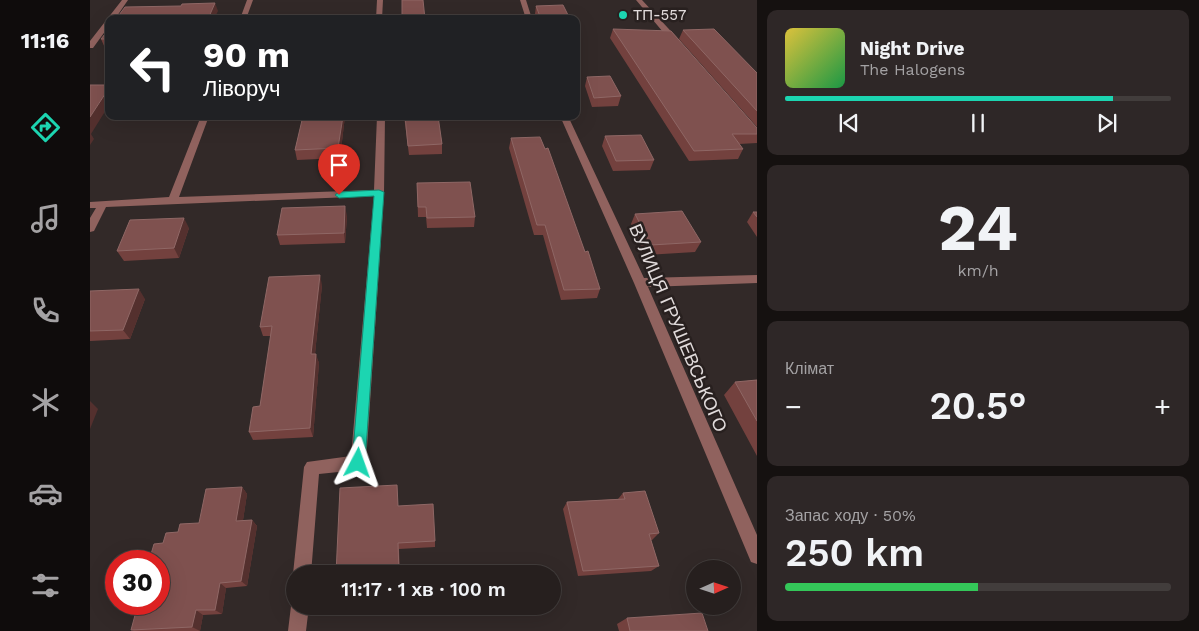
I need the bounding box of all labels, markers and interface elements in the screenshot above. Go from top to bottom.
place label: ТП-557 [633,6,686,24]
marker: ТП-557 [617,9,629,21]
text: 11:16 [21,28,69,53]
text: 90 m [203,34,290,76]
icon: left [120,35,185,100]
text: Night Drive [860,37,965,60]
text: The Halogens [860,60,965,79]
text: Ліворуч [203,76,280,101]
icon: previous [835,109,863,137]
icon: pause [964,109,992,137]
icon: next [1093,109,1121,137]
icon: directions [28,110,63,145]
pin [318,144,360,195]
icon: arrive [325,151,353,179]
text: 24 [938,190,1018,266]
icon: music [28,201,63,236]
street label: ВУЛИЦЯ ГРУШЕВСЬКОГО [625,221,732,435]
text: km/h [957,261,999,280]
icon: phone [28,293,63,328]
text: Клімат [785,359,834,378]
text: 20.5° [929,384,1027,428]
icon: climate [28,385,63,420]
text: − [785,390,802,423]
text: + [1154,390,1171,423]
position arrow [331,436,383,488]
icon: car [28,476,63,511]
text: Запас ходу · 50% [785,506,916,525]
text: 250 km [785,531,924,575]
speed limit sign: 30 [105,550,170,615]
north arrow [686,560,741,615]
map controls [686,560,741,615]
icon: filters [28,568,63,603]
text: 11:17 · 1 хв · 100 m [341,578,506,601]

